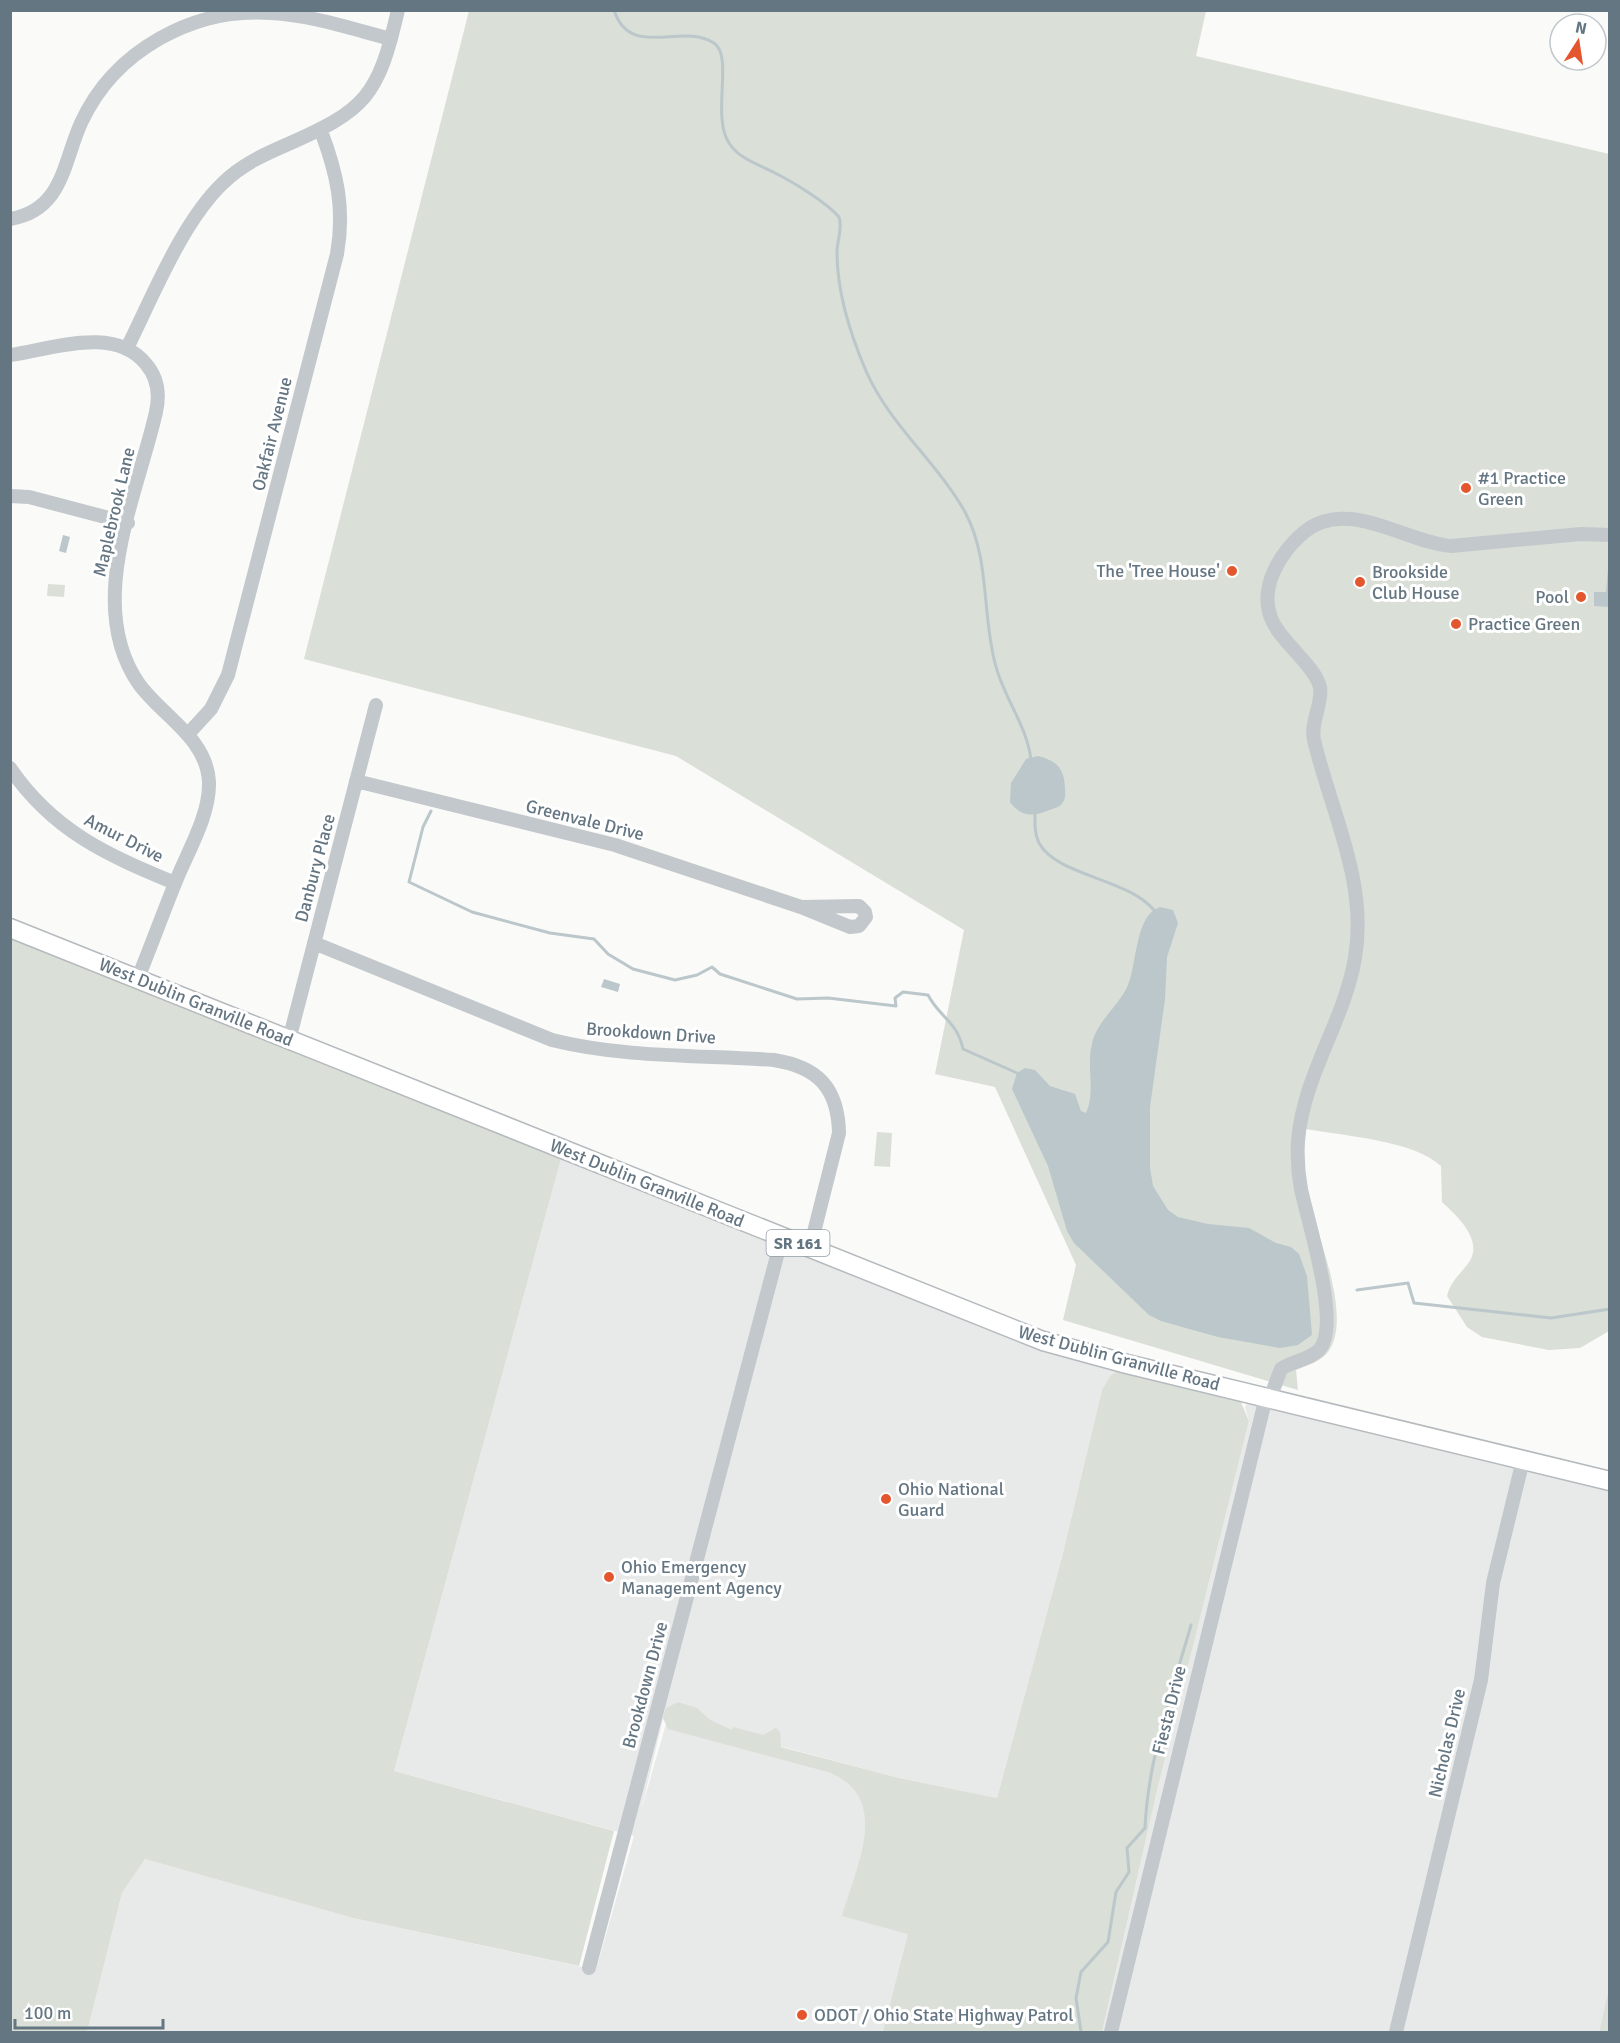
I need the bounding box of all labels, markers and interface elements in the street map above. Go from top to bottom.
north arrow [1548,12,1608,72]
text: N [1573,17,1588,39]
street label: Oakfair Avenue [247,375,297,493]
street label: Maplebrook Lane [88,445,140,579]
place label: #1 Practice Green [1478,467,1566,510]
marker: #1 Practice Green [1459,481,1473,495]
place label: The 'Tree House' [1097,560,1220,582]
place label: Brookside Club House [1372,561,1459,604]
marker: The 'Tree House' [1225,564,1239,578]
marker: Brookside Club House [1353,575,1367,589]
place label: Pool [1535,586,1569,608]
marker: Pool [1574,590,1588,604]
place label: Practice Green [1468,613,1580,635]
marker: Practice Green [1449,617,1463,631]
street label: Greenvale Drive [524,795,646,845]
street label: Amur Drive [81,809,167,867]
street label: Danbury Place [290,811,340,925]
street label: West Dublin Granville Road [96,953,296,1051]
street label: Brookdown Drive [585,1017,717,1049]
street label: West Dublin Granville Road [547,1134,747,1232]
road number: SR 161 [766,1230,830,1256]
street label: West Dublin Granville Road [1016,1320,1222,1396]
place label: Ohio National Guard [898,1478,1004,1521]
marker: Ohio National Guard [879,1492,893,1506]
place label: Ohio Emergency Management Agency [621,1556,782,1599]
marker: Ohio Emergency Management Agency [602,1570,616,1584]
street label: Brookdown Drive [618,1619,672,1751]
street label: Fiesta Drive [1147,1663,1191,1757]
street label: Nicholas Drive [1424,1686,1470,1800]
scale bar [15,1992,164,2030]
text: 100 m [24,2002,71,2024]
place label: ODOT / Ohio State Highway Patrol [814,2004,1074,2026]
marker: ODOT / Ohio State Highway Patrol [795,2008,809,2022]

